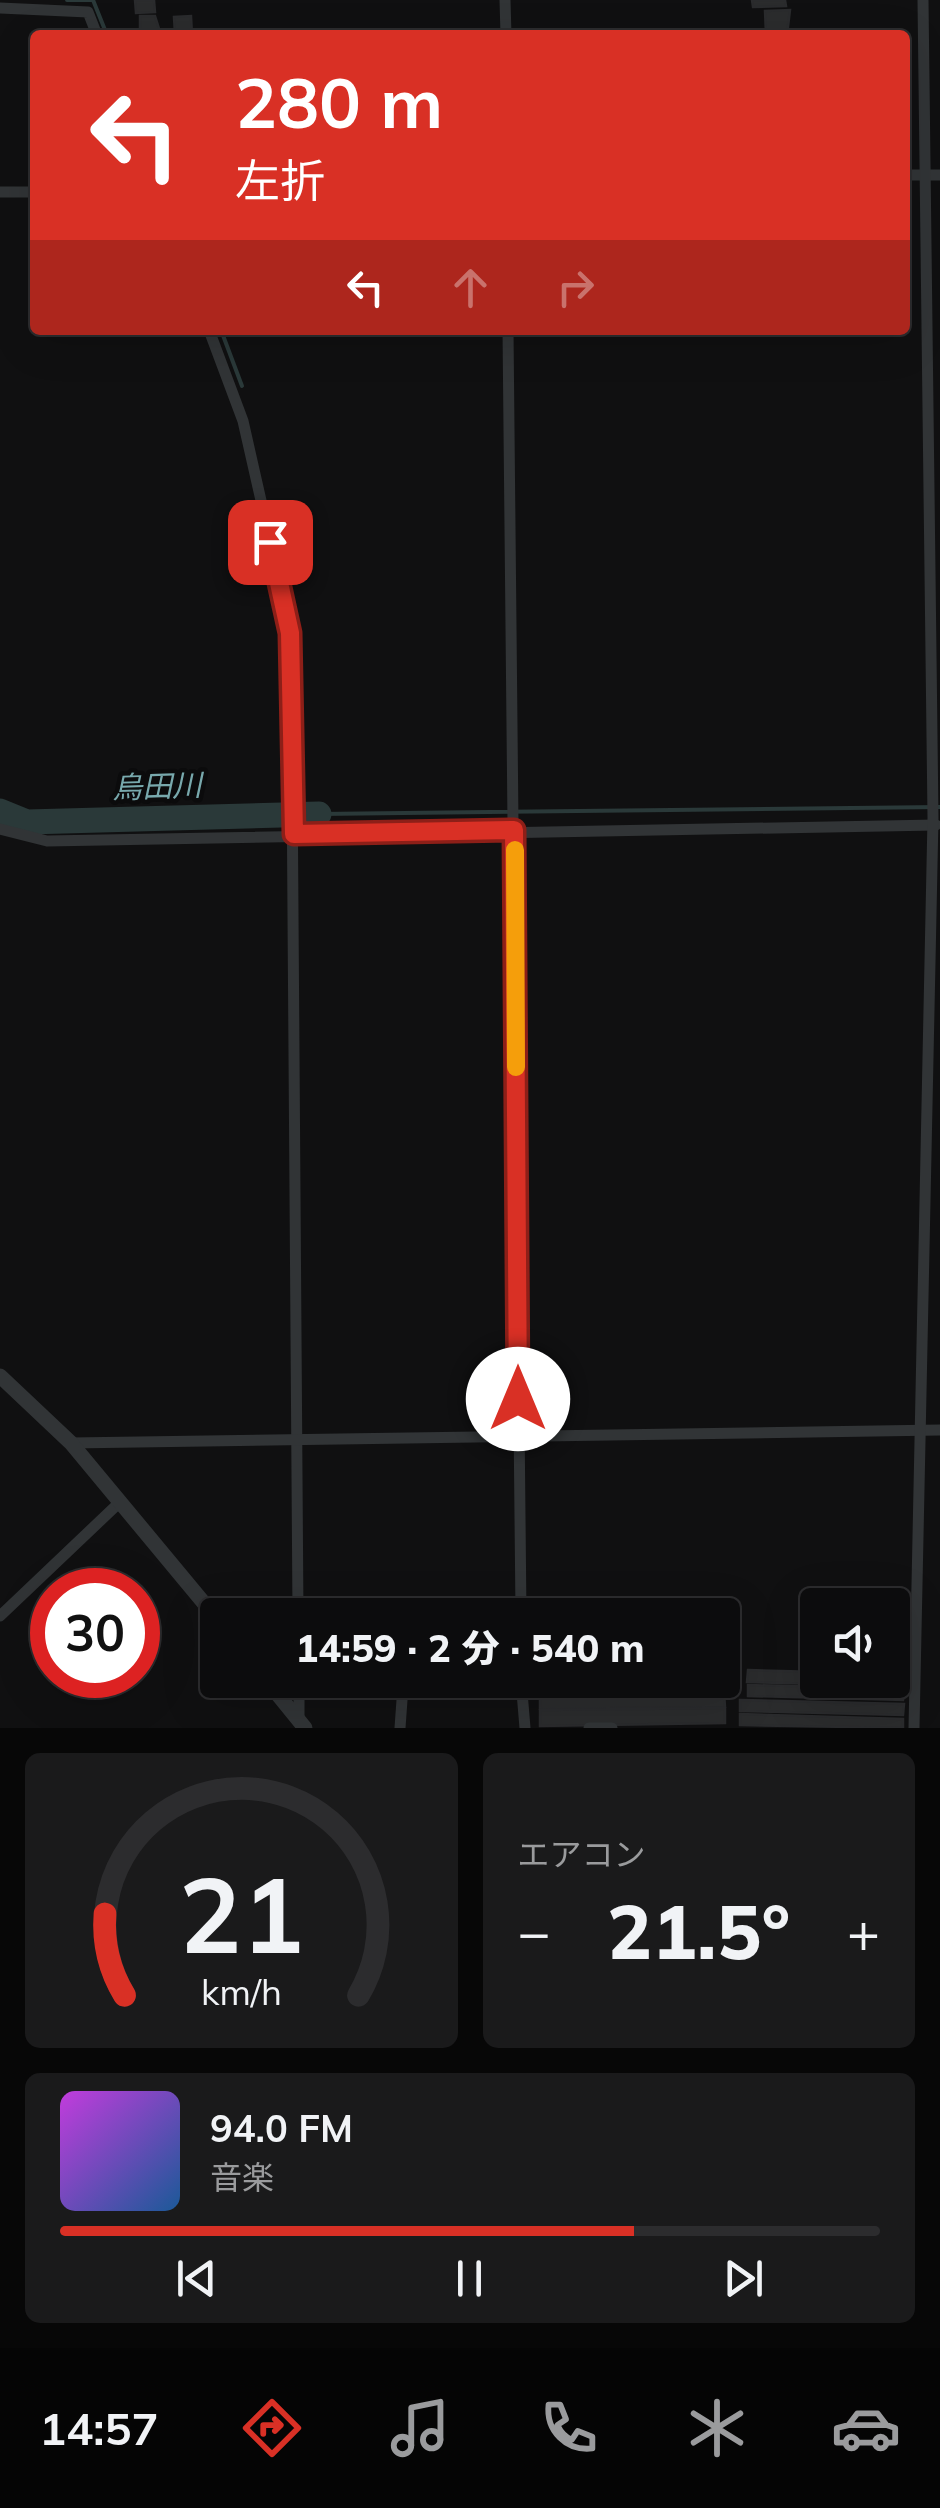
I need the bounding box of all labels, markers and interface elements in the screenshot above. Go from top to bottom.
text: 280 m [235,58,443,146]
icon: left [70,70,200,200]
text: 左折 [235,152,325,208]
icon: left [338,260,393,315]
icon: ahead [443,260,498,315]
icon: right [548,260,603,315]
pin [228,500,313,585]
icon: arrive [243,515,298,570]
water label: 烏田川 [111,765,206,807]
position arrow [466,1347,570,1451]
speed limit sign: 30 [30,1568,160,1698]
map controls [800,1588,910,1698]
button: sound [800,1588,910,1698]
text: 14:59 · 2 分 · 540 m [295,1624,645,1672]
text: エアコン [518,1834,646,1874]
text: 21 [179,1848,304,1979]
text: 21.5° [607,1884,790,1978]
text: − [518,1897,551,1966]
text: + [847,1897,880,1966]
text: km/h [201,1969,282,2014]
text: 94.0 FM [210,2104,353,2152]
text: 音楽 [210,2157,274,2197]
icon: previous [169,2251,224,2306]
icon: pause [442,2251,497,2306]
icon: next [716,2251,771,2306]
icon: directions [237,2393,307,2463]
icon: music [385,2393,455,2463]
icon: phone [534,2393,604,2463]
icon: climate [682,2393,752,2463]
icon: car [831,2393,901,2463]
text: 14:57 [39,2400,158,2456]

